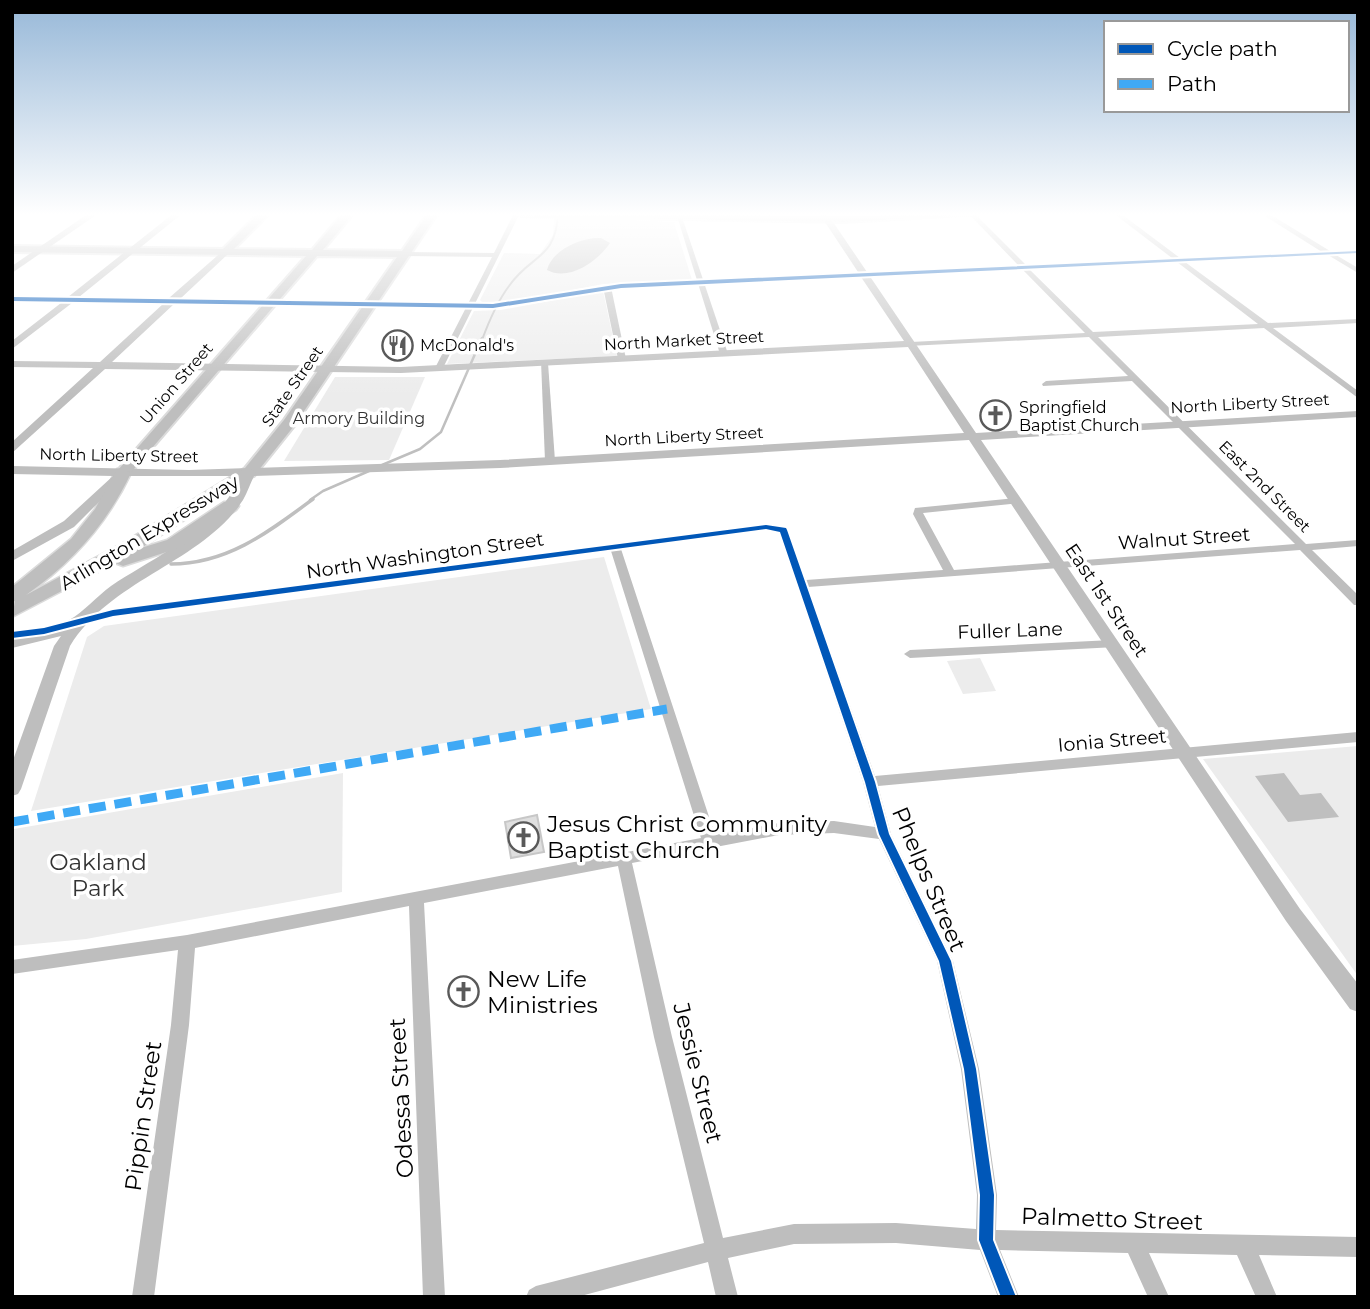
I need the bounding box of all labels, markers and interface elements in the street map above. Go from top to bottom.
legend [1104,21,1349,112]
text: Cycle path [1167,36,1278,61]
text: Path [1167,71,1217,96]
street label: North Market Street [604,327,765,354]
restaurant icon: McDonald's [380,328,414,362]
place label: McDonald's [420,336,514,355]
street label: Union Street [136,339,217,428]
street label: State Street [258,342,327,430]
street label: North Liberty Street [1170,390,1331,417]
place label: Springfield Baptist Church [1019,398,1139,435]
church icon: Springfield Baptist Church [979,399,1013,433]
park label: Armory Building [293,409,425,428]
street label: North Liberty Street [604,423,765,450]
street label: East 2nd Street [1215,437,1315,536]
street label: North Liberty Street [39,445,199,466]
street label: Arlington Expressway [56,470,243,595]
street label: Walnut Street [1117,522,1251,555]
street label: North Washington Street [305,527,546,584]
street label: East 1st Street [1060,539,1153,662]
street label: Fuller Lane [957,617,1063,644]
street label: Ionia Street [1057,724,1168,757]
street label: Phelps Street [886,802,972,956]
place label: Jesus Christ Community Baptist Church [546,810,828,864]
church icon: Jesus Christ Community Baptist Church [507,820,541,854]
park label: Oakland Park [49,848,147,902]
place label: New Life Ministries [487,965,598,1019]
church icon: New Life Ministries [447,975,481,1009]
street label: Jessie Street [667,999,729,1146]
street label: Odessa Street [383,1017,419,1179]
street label: Pippin Street [119,1039,167,1193]
street label: Palmetto Street [1020,1202,1204,1236]

